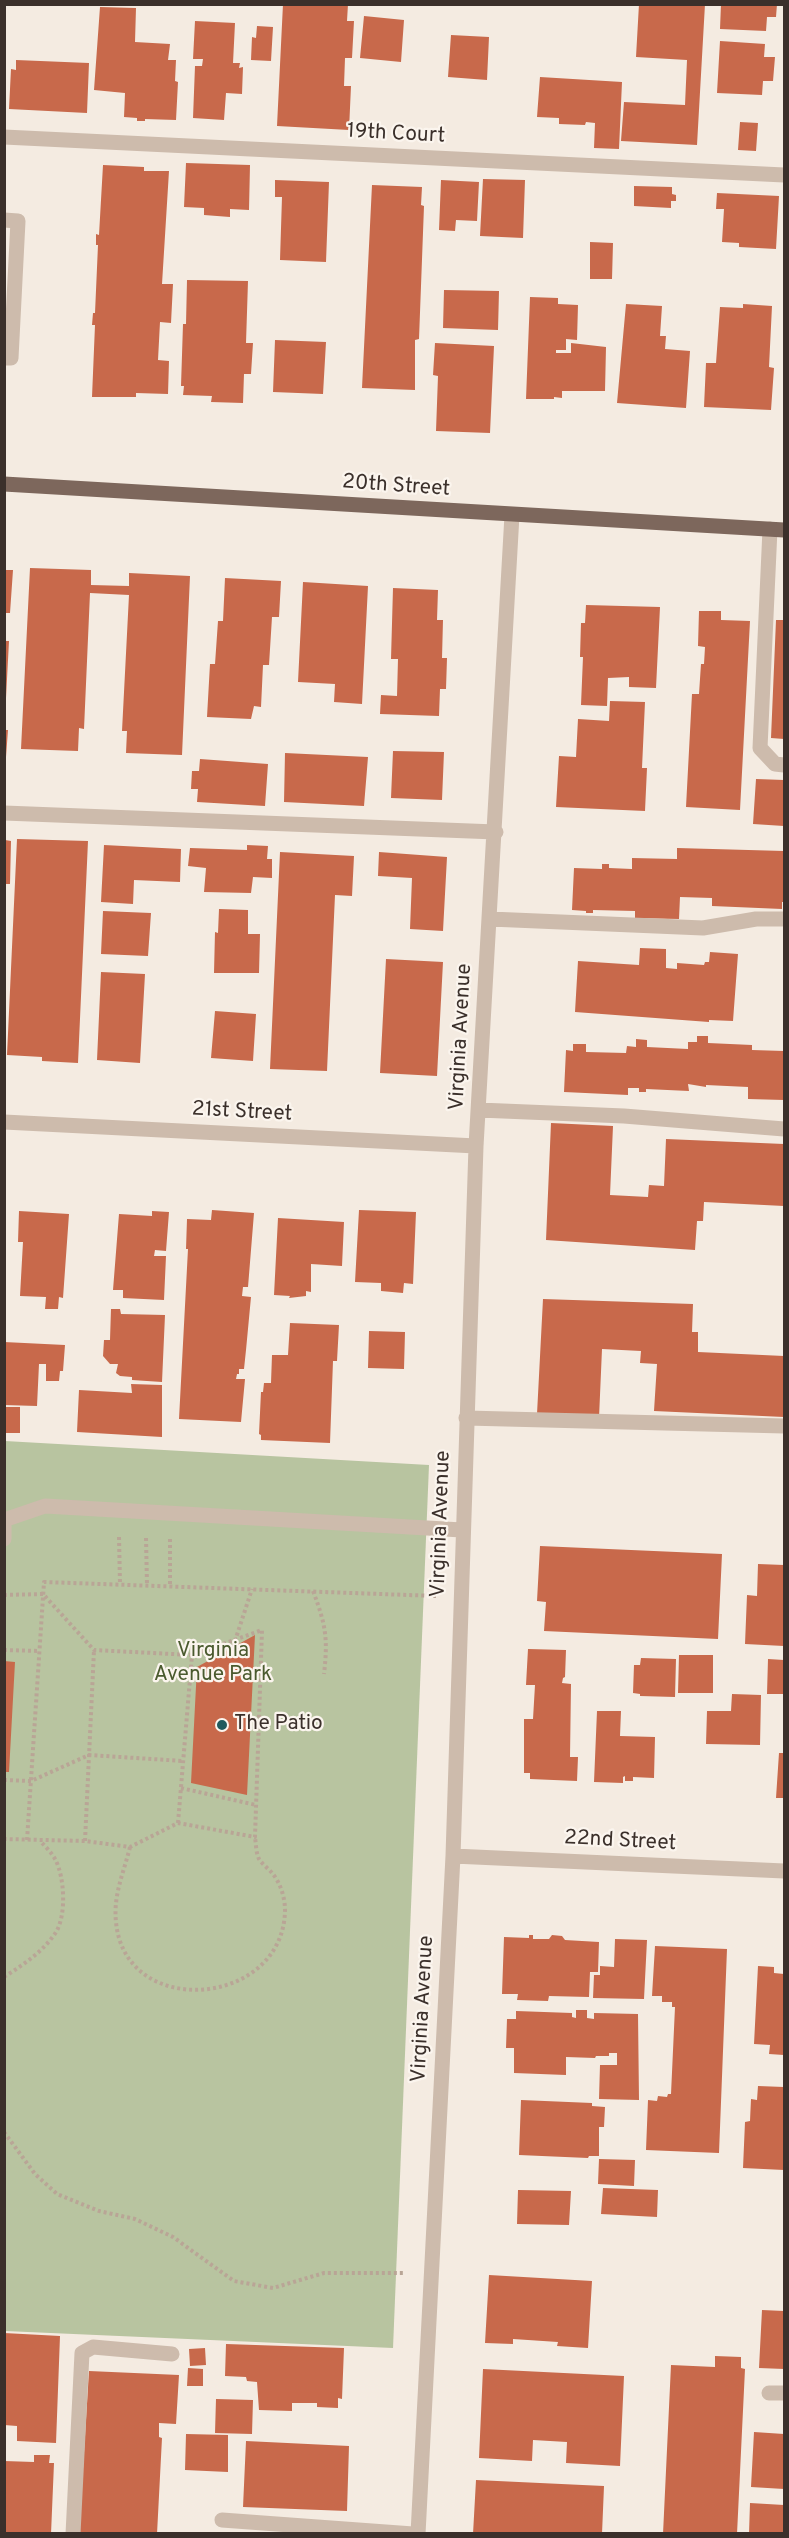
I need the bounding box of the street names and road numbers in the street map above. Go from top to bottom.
street label: 19th Court [346,120,446,150]
street label: 20th Street [341,471,451,503]
street label: Virginia Avenue [446,963,478,1111]
street label: 21st Street [191,1098,293,1128]
street label: Virginia Avenue [427,1450,457,1598]
street label: 22nd Street [563,1826,677,1858]
street label: Virginia Avenue [408,1935,440,2083]

